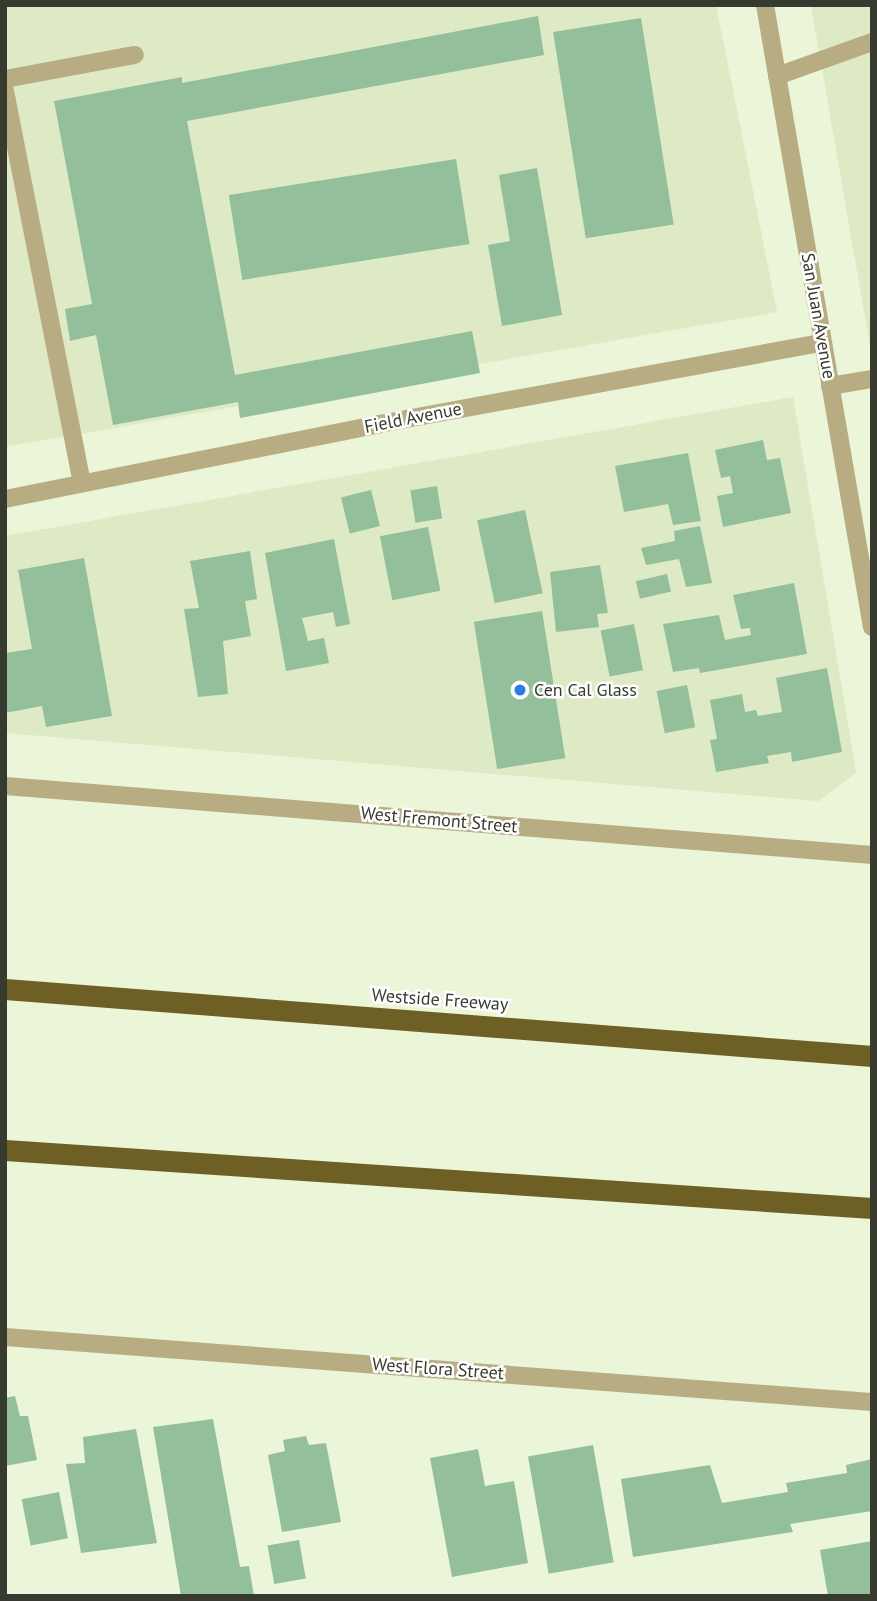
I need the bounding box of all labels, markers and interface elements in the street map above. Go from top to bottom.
street label: San Juan Avenue [796,251,840,381]
street label: Field Avenue [362,398,464,438]
place label: Cen Cal Glass [534,679,637,701]
marker: Cen Cal Glass [512,682,528,698]
street label: West Fremont Street [360,802,518,838]
street label: Westside Freeway [371,984,509,1016]
street label: West Flora Street [372,1354,504,1384]

